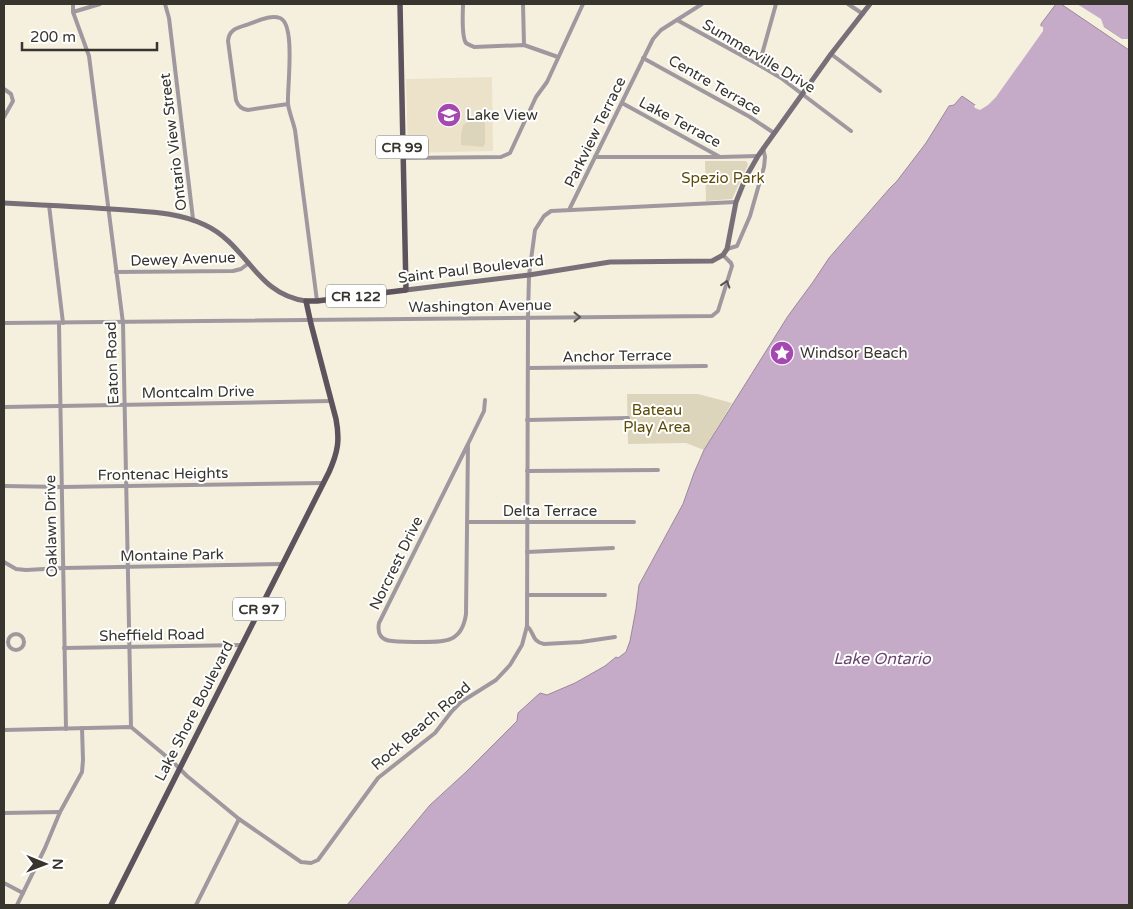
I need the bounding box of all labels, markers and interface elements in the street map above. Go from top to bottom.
street label: Summerville Drive [699,15,819,97]
scale bar [22,20,158,52]
text: 200 m [30,28,76,46]
street label: Centre Terrace [665,51,765,119]
street label: Ontario View Street [156,72,190,212]
street label: Parkview Terrace [560,74,630,190]
street label: Lake Terrace [636,93,724,151]
school or university icon: Lake View [436,102,462,128]
place label: Lake View [466,106,538,124]
road number: CR 99 [376,136,428,158]
park label: Spezio Park [681,169,765,187]
street label: Dewey Avenue [130,248,236,270]
street label: Saint Paul Boulevard [397,251,545,287]
one-way arrow [721,280,731,288]
road number: CR 122 [326,284,386,308]
street label: Washington Avenue [408,296,552,316]
one-way arrow [573,312,581,322]
street label: Eaton Road [102,321,122,405]
place icon: Windsor Beach [769,340,795,366]
place label: Windsor Beach [800,344,908,362]
street label: Anchor Terrace [562,346,672,366]
street label: Montcalm Drive [141,382,255,402]
park label: Bateau Play Area [623,401,691,436]
street label: Frontenac Heights [98,464,228,484]
street label: Oaklawn Drive [41,475,61,577]
street label: Delta Terrace [503,502,597,520]
street label: Norcrest Drive [366,513,426,613]
street label: Montaine Park [120,545,224,565]
road number: CR 97 [233,598,285,620]
street label: Sheffield Road [99,625,205,645]
street label: Lake Shore Boulevard [151,638,237,784]
water label: Lake Ontario [833,649,932,669]
street label: Rock Beach Road [368,678,474,774]
north arrow [20,839,70,889]
text: N [49,858,66,870]

